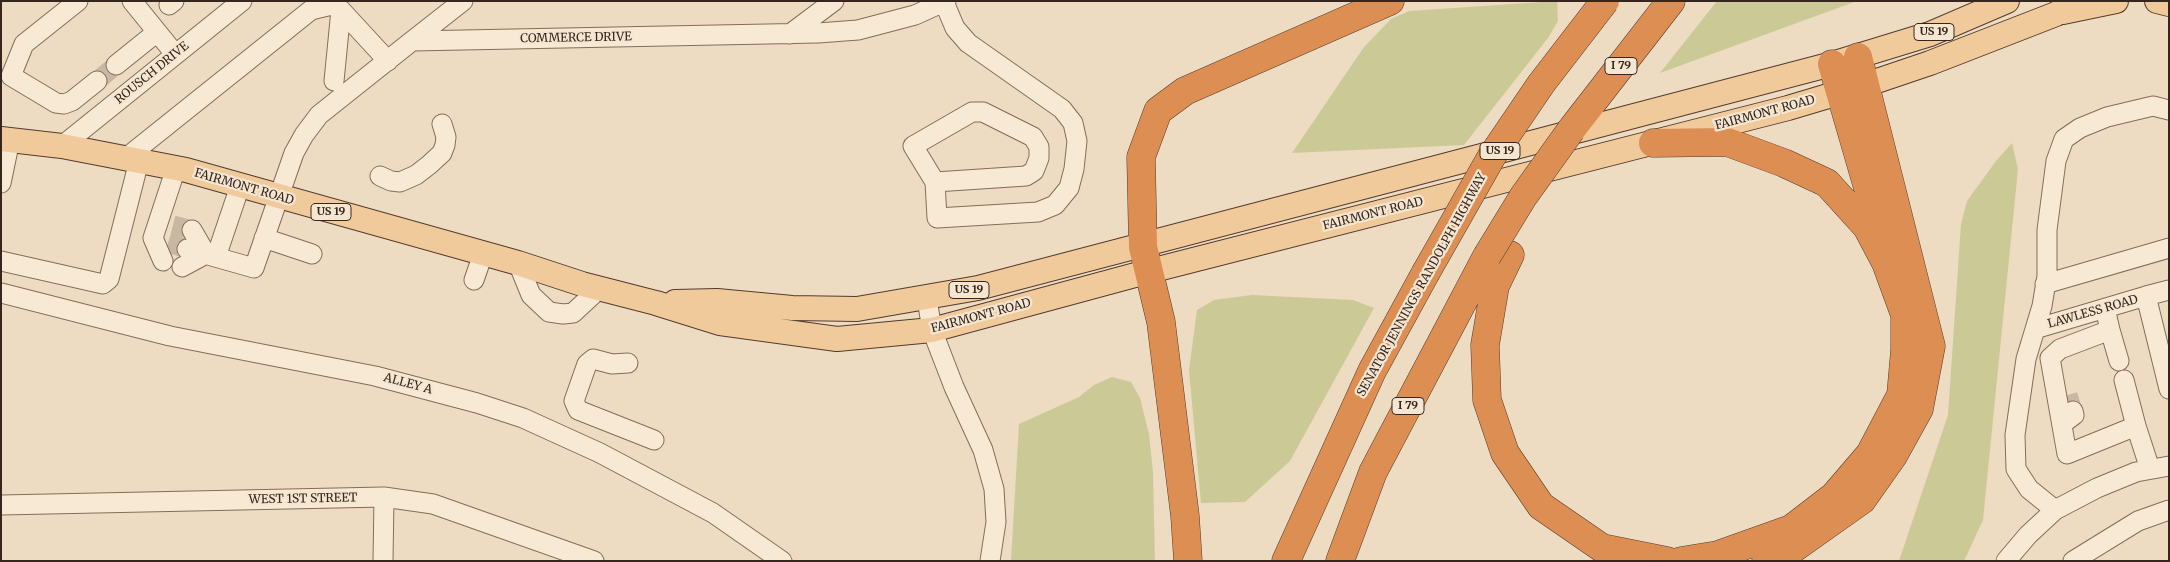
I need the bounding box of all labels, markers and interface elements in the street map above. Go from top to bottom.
road number: US 19 [1914,24,1954,41]
street label: COMMERCE DRIVE [520,30,632,46]
street label: ROUSCH DRIVE [112,39,192,107]
road number: I 79 [1605,58,1637,74]
street label: FAIRMONT ROAD [1713,93,1817,133]
road number: US 19 [1480,142,1520,160]
street label: FAIRMONT ROAD [193,166,295,208]
street label: SENATOR JENNINGS RANDOLPH HIGHWAY [1354,171,1490,399]
street label: FAIRMONT ROAD [1321,195,1425,233]
road number: US 19 [311,203,351,220]
road number: US 19 [949,282,989,298]
street label: LAWLESS ROAD [2046,292,2140,332]
street label: FAIRMONT ROAD [929,296,1033,336]
street label: ALLEY A [382,371,434,397]
road number: I 79 [1392,398,1424,414]
street label: WEST 1ST STREET [249,491,357,507]

